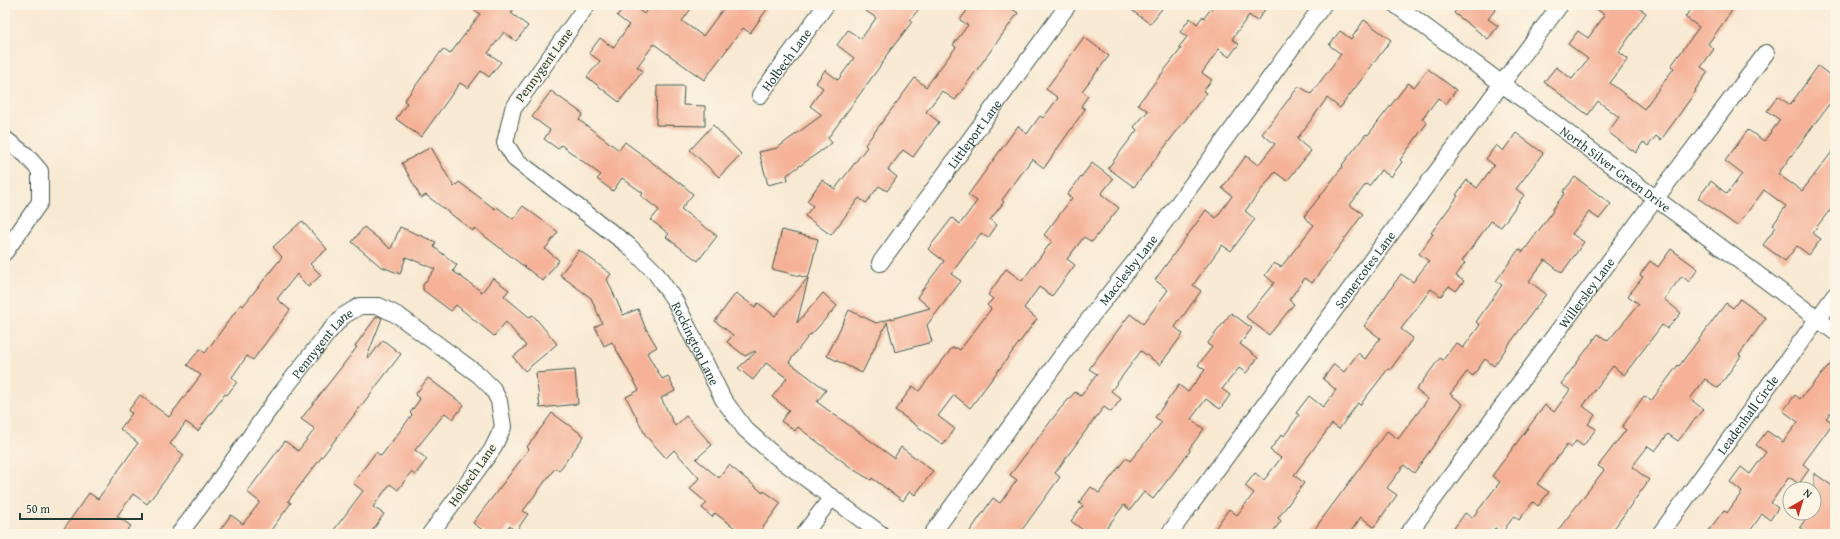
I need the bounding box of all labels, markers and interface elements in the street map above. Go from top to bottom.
street label: Pennygent Lane [511,24,577,106]
street label: Holbech Lane [757,24,815,95]
street label: Littleport Lane [943,95,1006,172]
street label: North Silver Green Drive [1556,121,1675,216]
street label: Somercotes Lane [1330,227,1400,312]
street label: Macclesby Lane [1094,231,1162,309]
street label: Willersley Lane [1554,253,1619,332]
street label: Rockington Lane [667,298,724,388]
street label: Pennygent Lane [287,303,356,382]
street label: Leadenhall Circle [1712,371,1783,458]
street label: Holbech Lane [443,440,501,510]
north arrow [1782,481,1822,521]
text: N [1800,485,1816,502]
scale bar [20,495,142,521]
text: 50 m [26,500,50,517]

